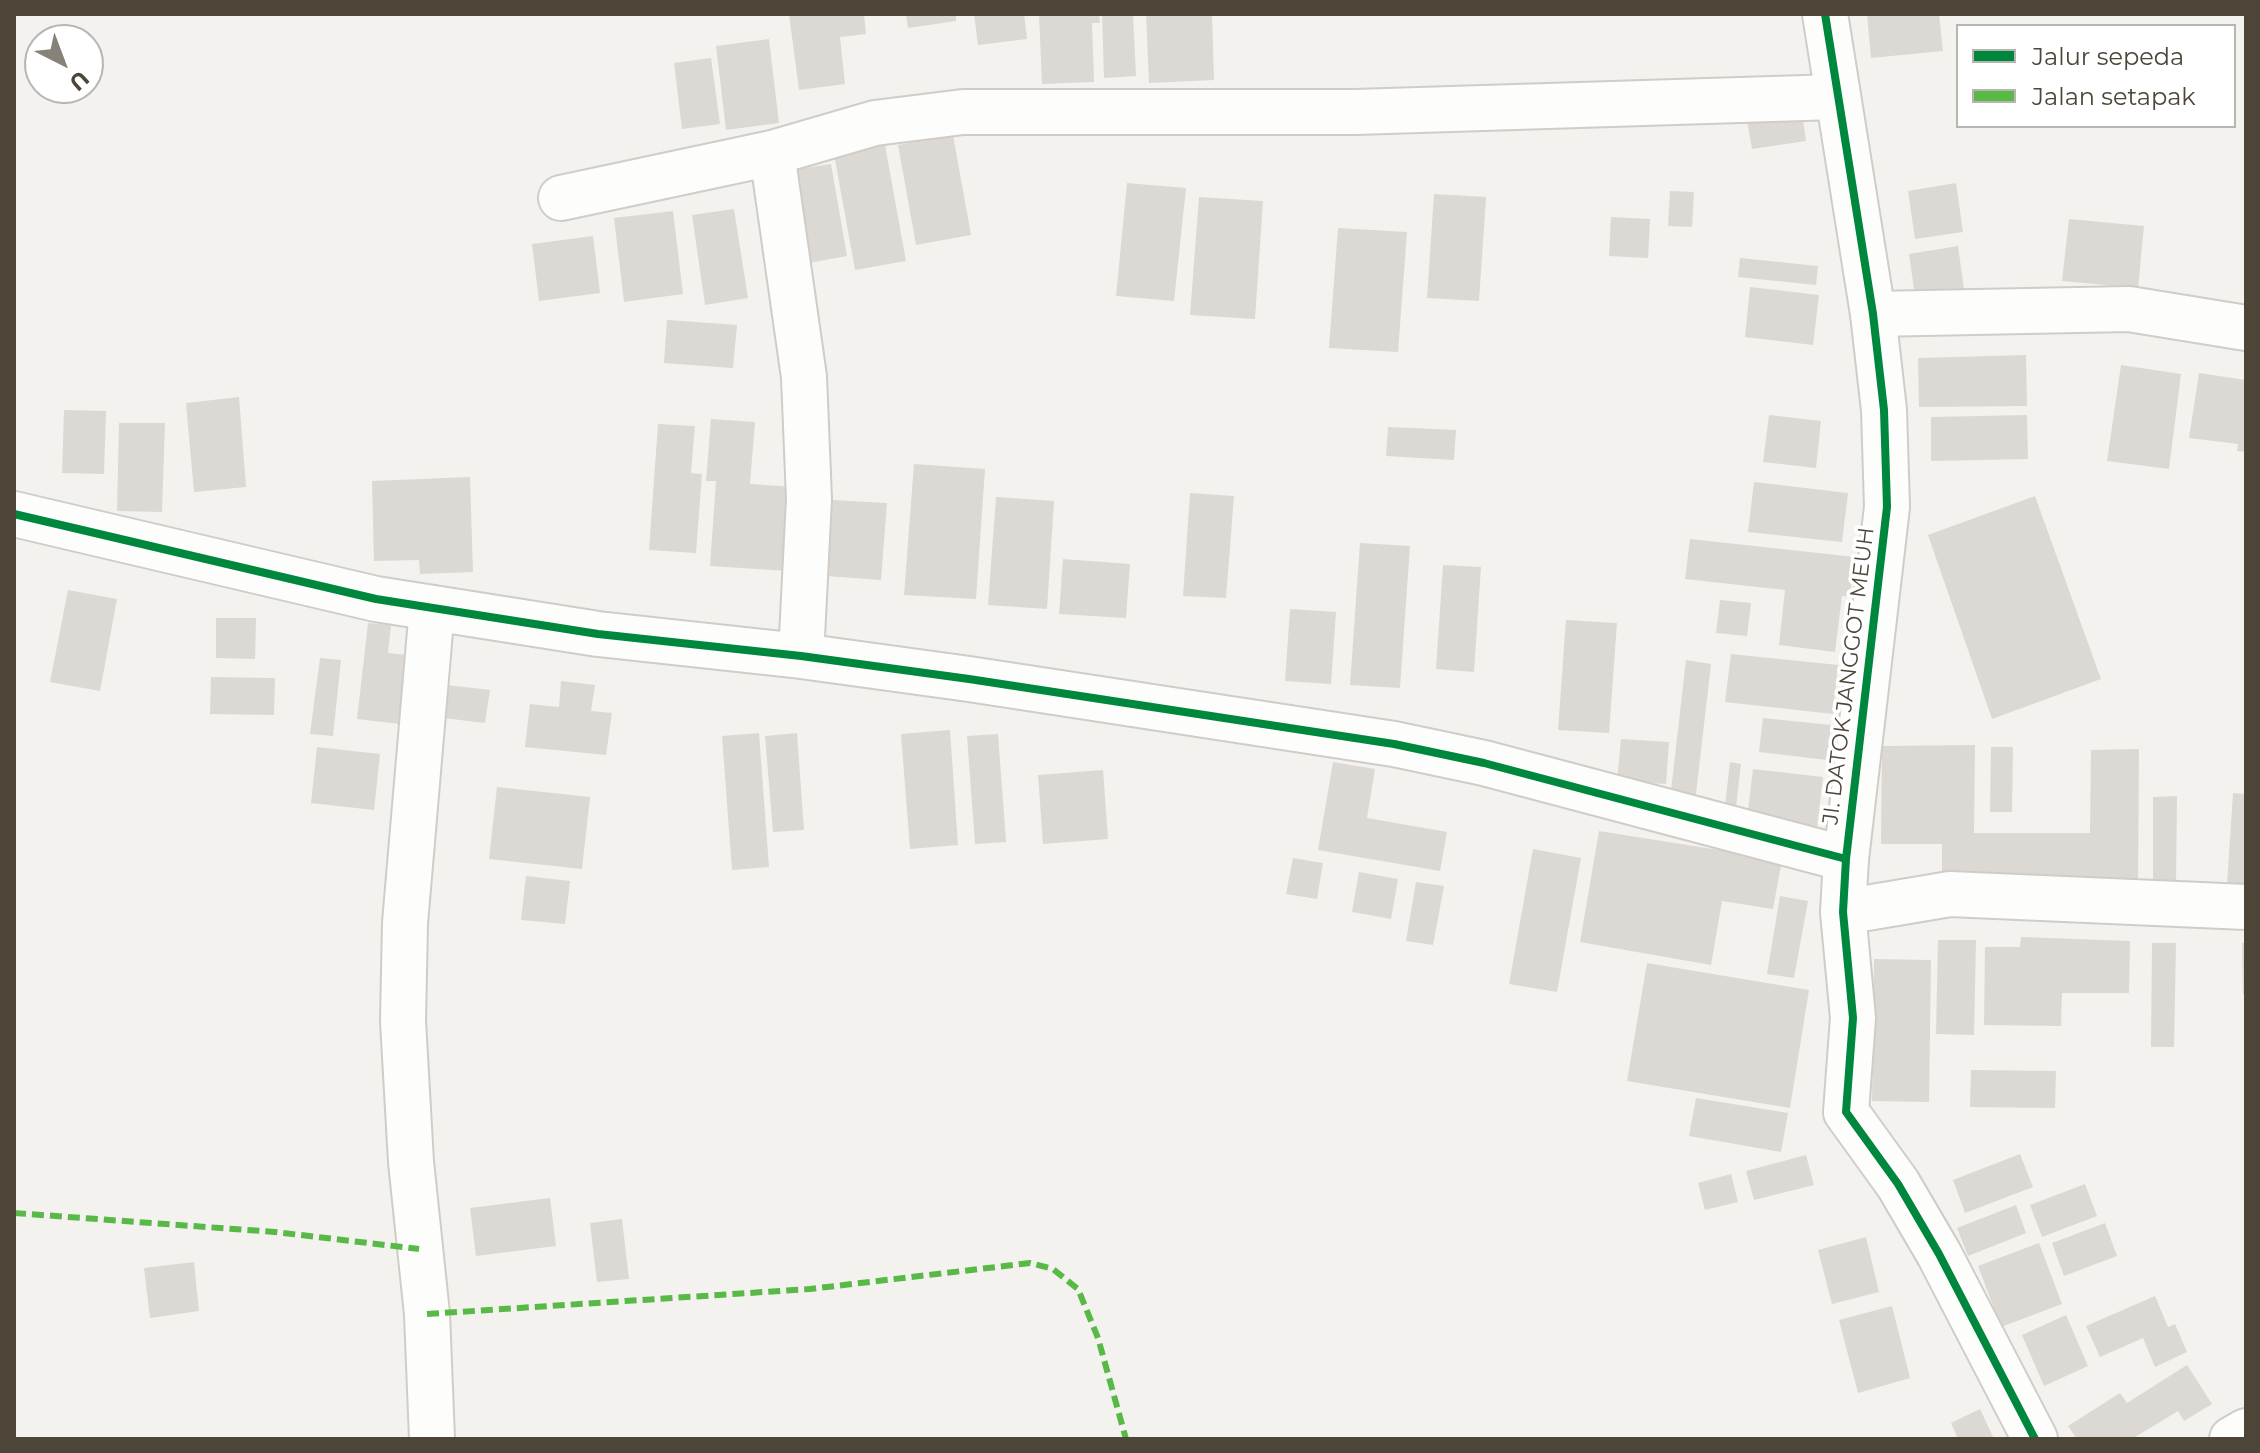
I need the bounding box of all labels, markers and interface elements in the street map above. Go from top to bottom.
north arrow [24,24,104,104]
legend [1956,24,2236,128]
text: Jalur sepeda [2032,42,2184,71]
text: U [64,65,95,97]
text: Jalan setapak [2032,82,2196,111]
street label: JI. DATOK JANGGOT MEUH [1818,526,1880,826]

